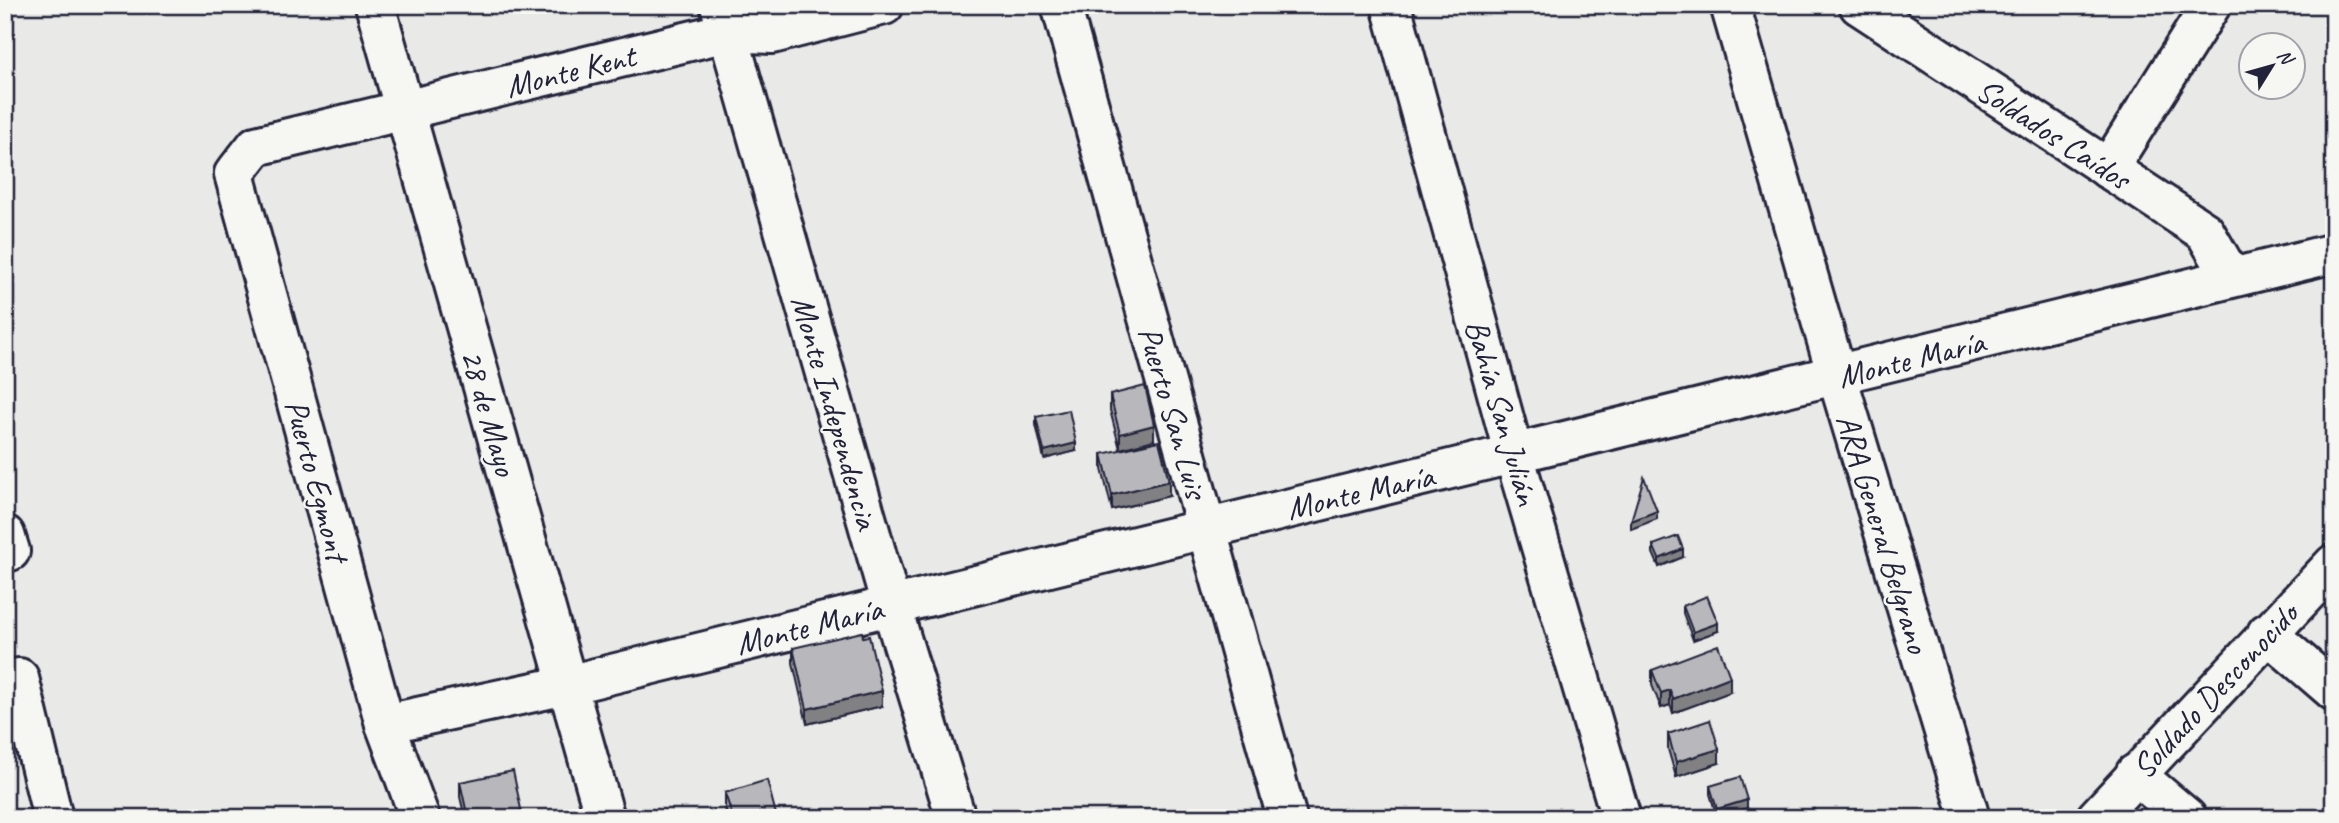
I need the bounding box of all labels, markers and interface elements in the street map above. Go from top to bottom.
north arrow [2238,32,2308,102]
street label: Monte Kent [501,34,642,107]
text: N [2272,44,2300,71]
street label: Soldados Caídos [1969,69,2141,201]
street label: Monte Independencia [782,291,889,536]
street label: Bahía San Julián [1456,315,1549,511]
street label: Monte María [1834,320,1991,397]
street label: Puerto San Luis [1129,322,1218,505]
street label: 28 de Mayo [451,344,527,481]
street label: Puerto Egmont [275,395,360,570]
street label: ARA General Belgrano [1827,409,1940,659]
street label: Monte María [1283,454,1440,529]
street label: Monte María [732,587,889,664]
street label: Soldado Desconocido [2123,592,2309,787]

